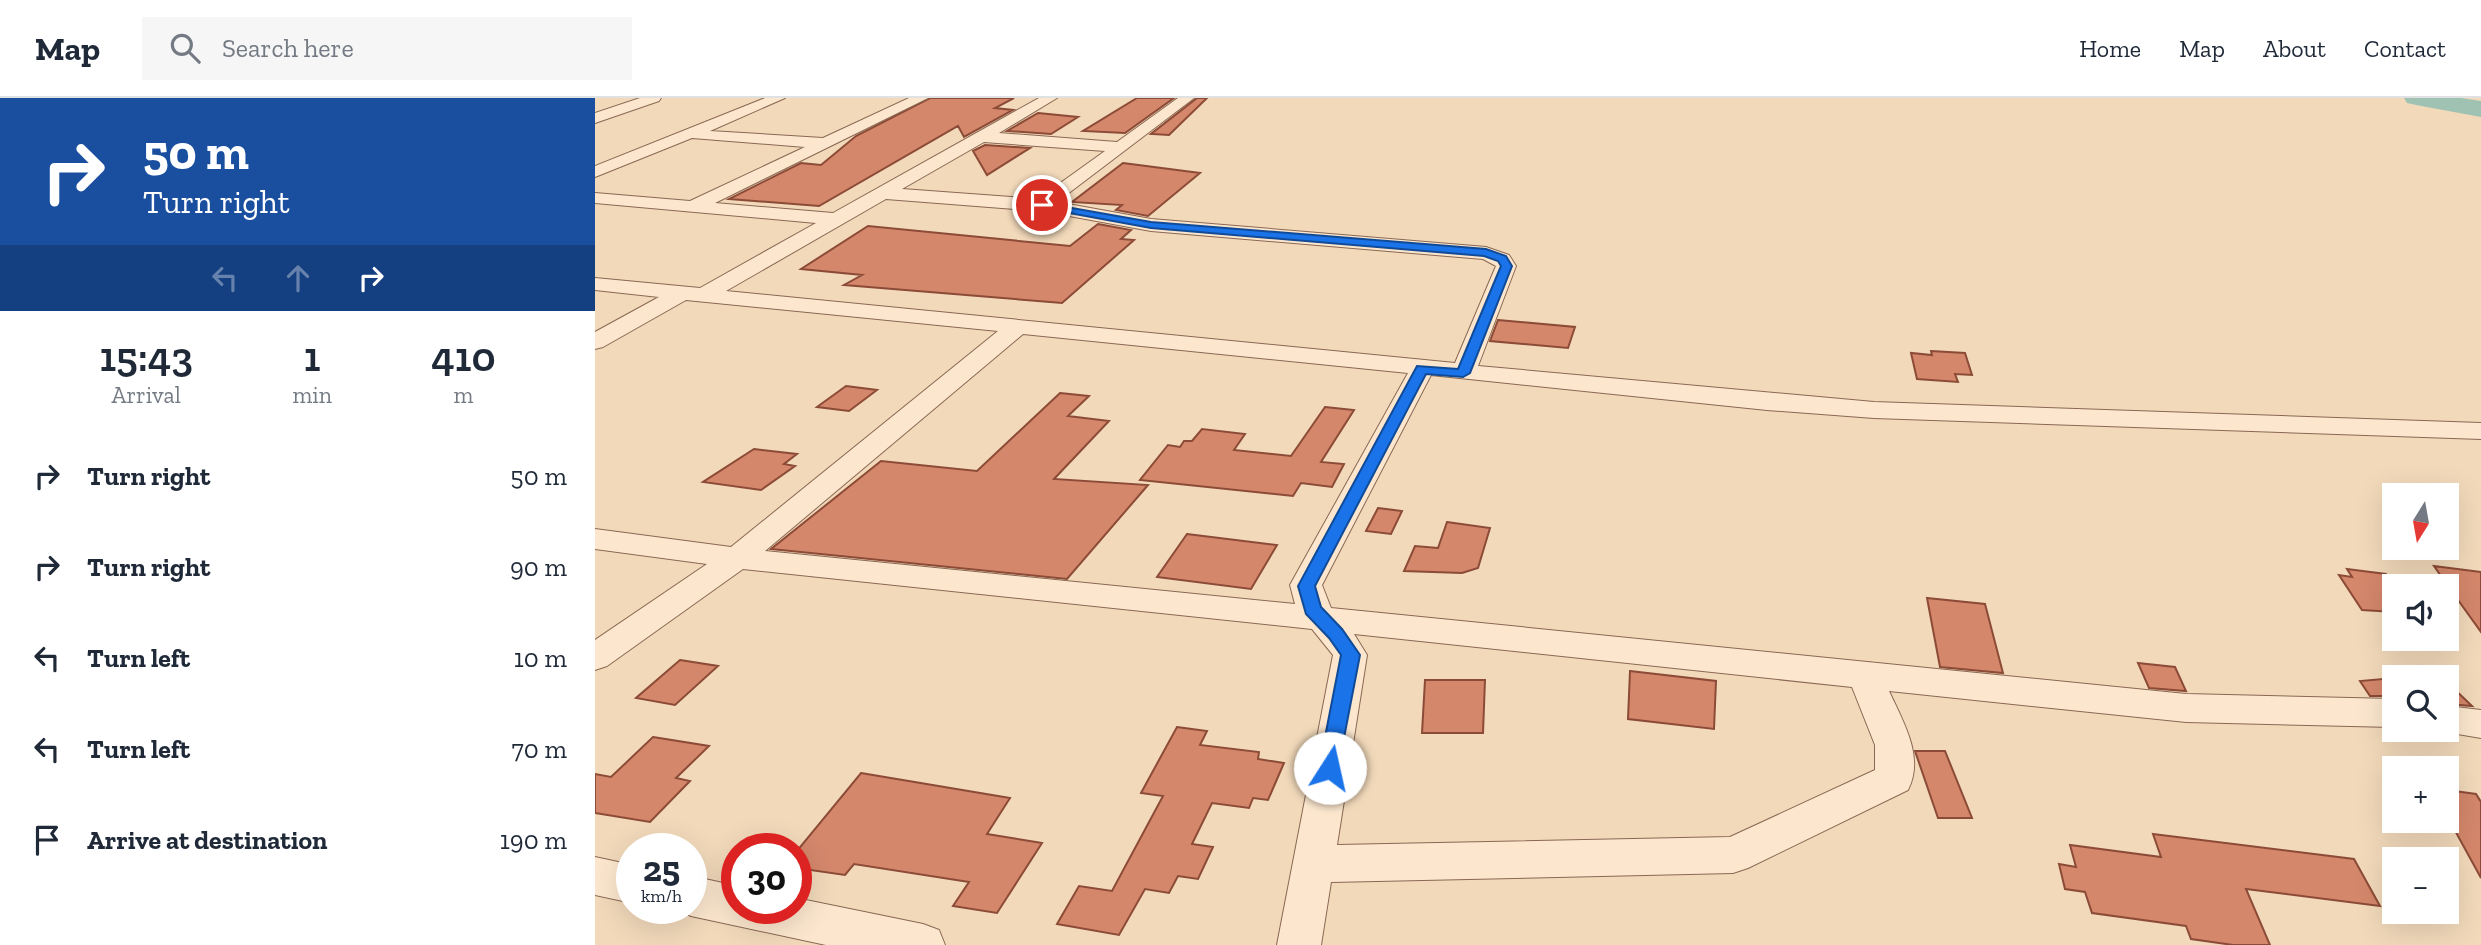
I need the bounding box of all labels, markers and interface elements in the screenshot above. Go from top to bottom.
search box [142,17,632,80]
text: Map [35,29,100,68]
icon: search [166,29,204,67]
text: Search here [222,32,354,64]
text: Home [2079,34,2141,63]
text: Map [2179,34,2225,63]
text: About [2263,34,2326,63]
text: Contact [2364,34,2446,63]
text: 50 m [143,123,249,182]
icon: right [28,126,119,217]
pin [1012,175,1072,235]
text: Turn right [143,183,290,221]
icon: arrive [1023,186,1061,224]
icon: left [206,259,244,297]
icon: ahead [279,259,317,297]
icon: right [352,259,390,297]
text: 15:43 [99,331,193,382]
text: 1 [304,331,320,382]
text: 410 [431,331,496,382]
text: Arrival [112,381,181,409]
text: min [292,381,332,409]
text: m [453,381,473,409]
icon: right [28,457,66,495]
text: Turn right [87,460,210,492]
text: 50 m [510,460,567,492]
north arrow [2382,483,2459,560]
map controls [2382,483,2459,924]
icon: right [28,548,66,586]
text: Turn right [87,551,210,583]
text: 90 m [510,551,567,583]
button: sound [2382,574,2459,651]
icon: left [28,639,66,677]
text: Turn left [87,642,190,674]
text: 10 m [514,642,567,674]
button: search [2382,665,2459,742]
icon: left [28,730,66,768]
position arrow [1293,731,1367,805]
text: Turn left [87,733,190,765]
text: 70 m [511,733,567,765]
button: + [2382,756,2459,833]
icon: arrive [28,821,66,859]
text: Arrive at destination [87,824,327,856]
text: 190 m [500,824,567,856]
speed limit sign: 30 [721,833,812,924]
button: − [2382,847,2459,924]
text: 25 [643,848,680,890]
text: km/h [641,885,682,907]

